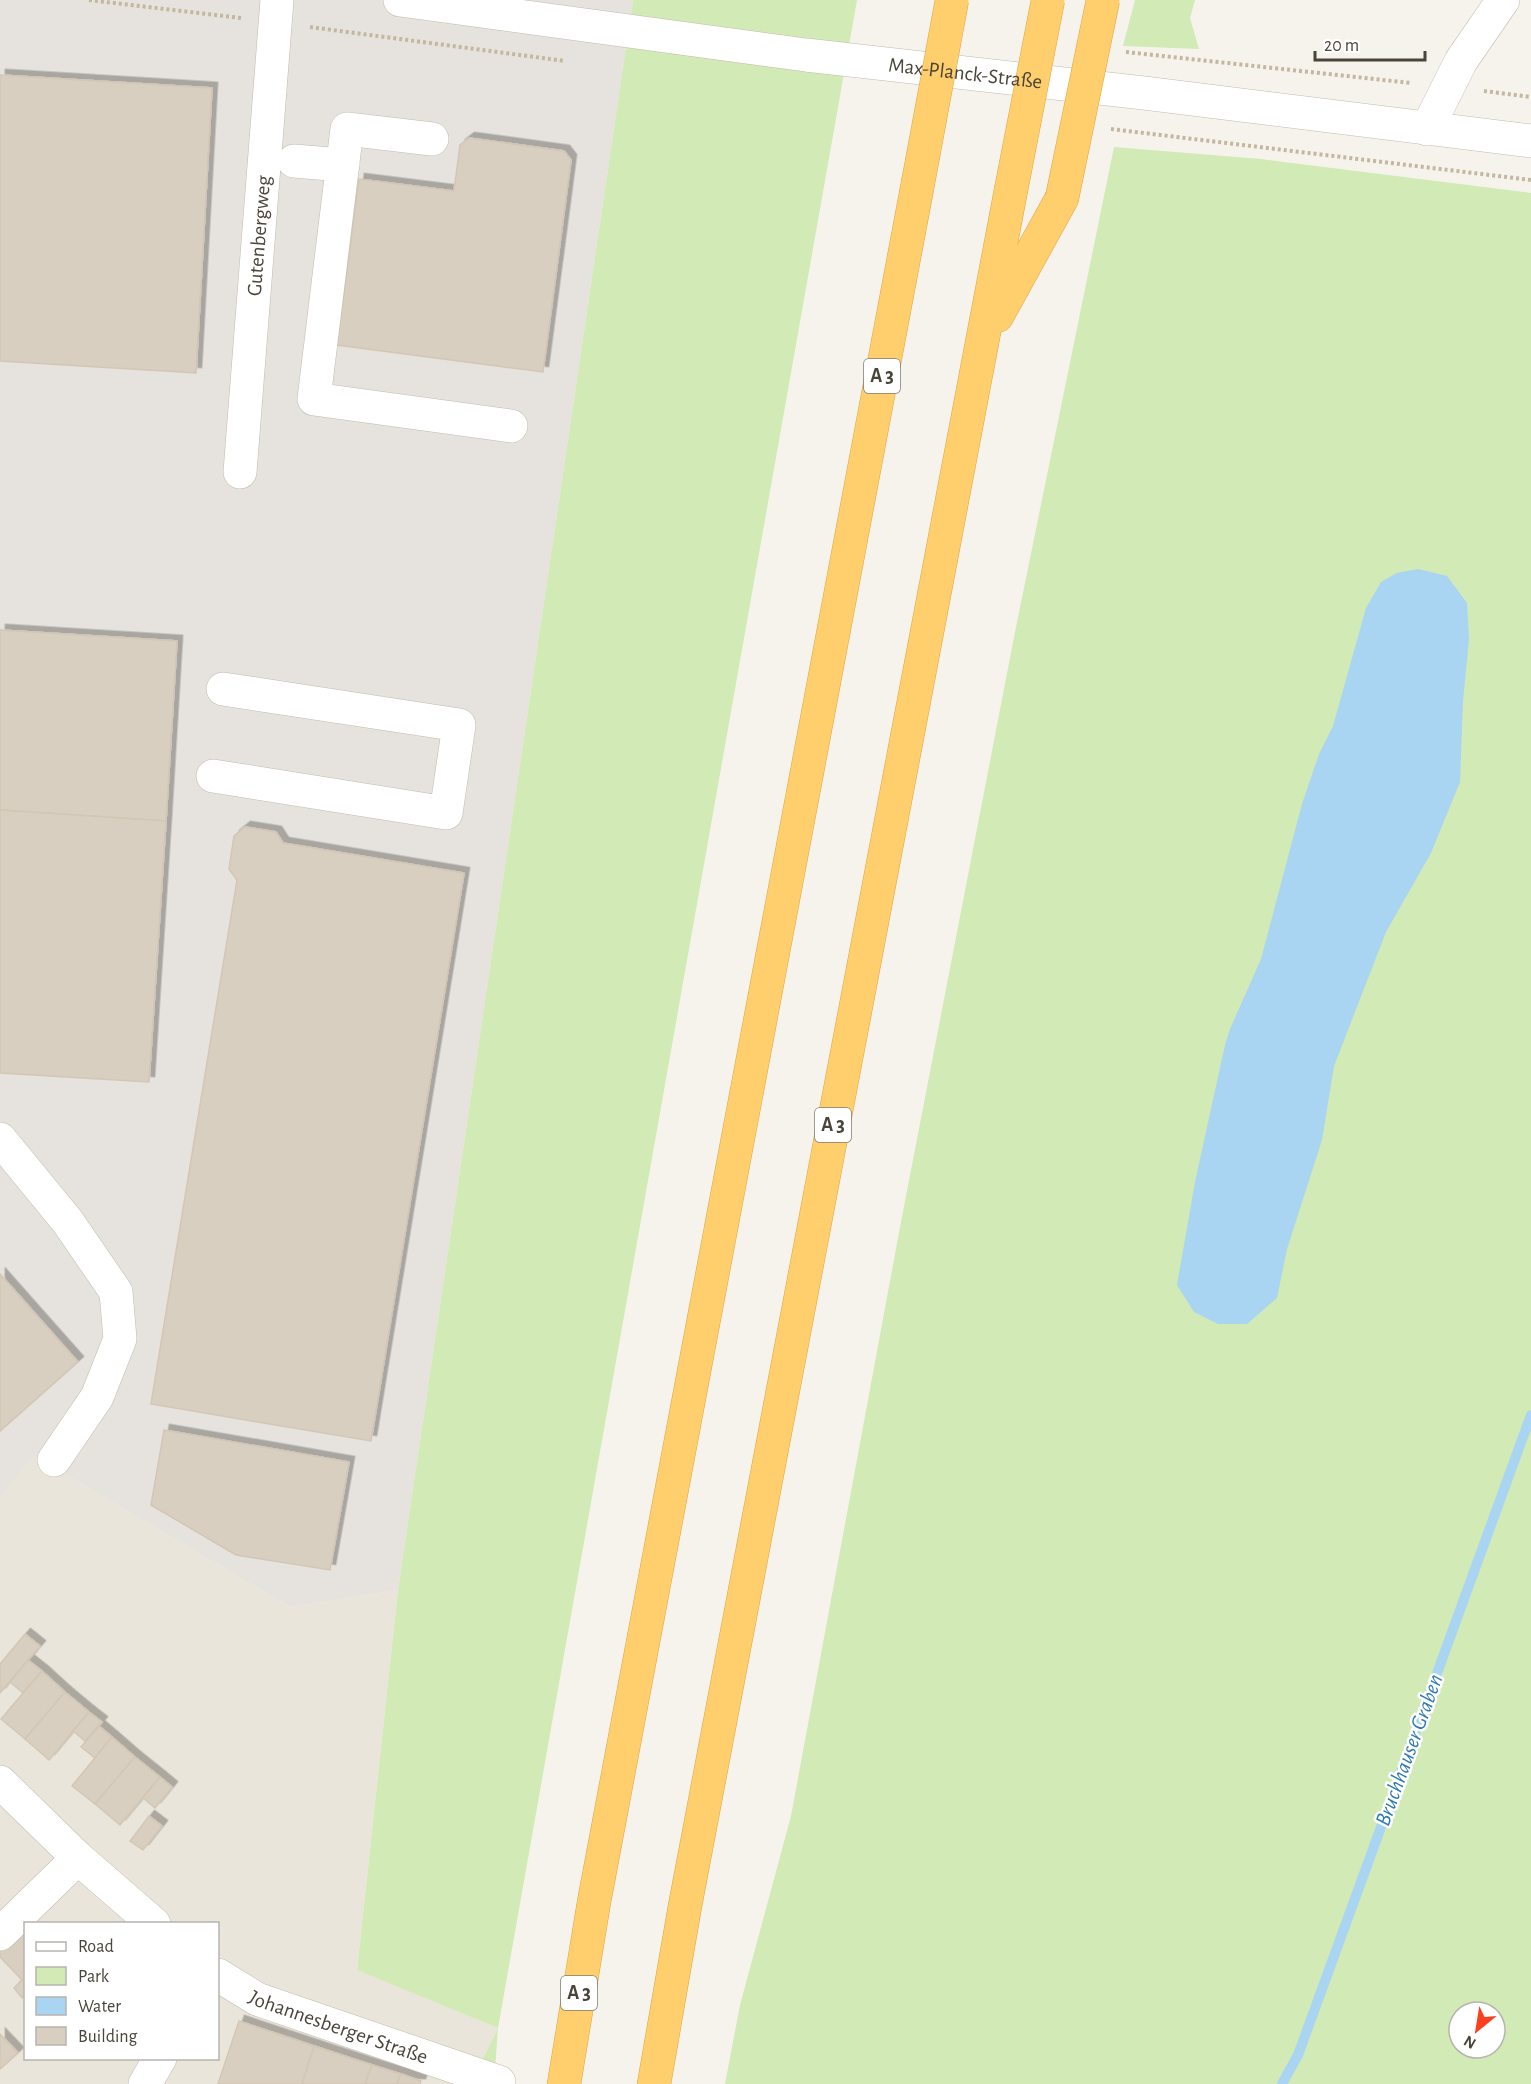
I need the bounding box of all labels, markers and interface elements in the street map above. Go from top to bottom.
scale bar [1315,24,1424,62]
text: 20 m [1324,37,1359,55]
street label: Max-Planck-Straße [887,54,1043,92]
street label: Gutenbergweg [243,174,274,297]
road number: A 3 [864,359,900,393]
road number: A 3 [815,1108,851,1142]
water label: Bruchhauser Graben [1371,1671,1447,1829]
legend [24,1922,219,2060]
text: Road [78,1938,114,1956]
text: Park [78,1968,110,1986]
road number: A 3 [561,1976,597,2010]
street label: Johannesberger Straße [245,1986,431,2067]
text: Water [78,1998,121,2016]
north arrow [1447,2000,1507,2060]
text: Building [78,2028,138,2046]
text: N [1461,2032,1479,2052]

